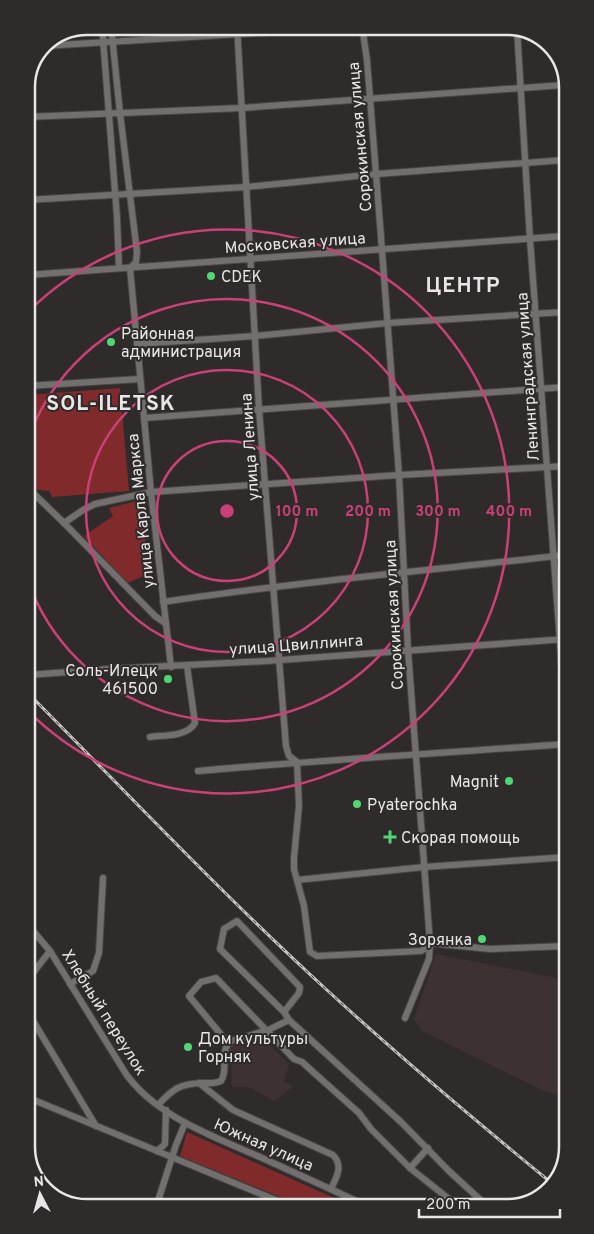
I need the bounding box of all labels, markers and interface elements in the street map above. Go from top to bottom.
street label: Сорокинская улица [344,61,378,213]
street label: Московская улица [224,229,366,259]
place label: CDEK [221,268,262,288]
marker: CDEK [205,270,217,282]
district label: ЦЕНТР [426,273,500,300]
street label: Ленинградская улица [513,292,545,462]
place label: Районная администрация [121,325,241,363]
marker: Районная администрация [105,336,117,348]
district label: SOL-ILETSK [46,391,176,418]
street label: улица Ленина [237,392,265,501]
street label: улица Карла Маркса [124,432,160,589]
centre of rings [218,502,236,520]
text: 100 m [276,503,318,522]
text: 200 m [345,503,391,522]
text: 300 m [415,503,461,522]
text: 400 m [486,503,532,522]
street label: Сорокинская улица [381,539,409,690]
street label: улица Цвиллинга [229,631,364,661]
place label: Соль-Илецк 461500 [65,662,158,700]
marker: Соль-Илецк 461500 [162,673,174,685]
place label: Magnit [450,773,499,793]
marker: Magnit [503,775,515,787]
place label: Pyaterochka [367,796,457,816]
marker: Pyaterochka [351,798,363,810]
place label: Скорая помощь [401,829,520,849]
marker: Скорая помощь [383,830,397,844]
place label: Зорянка [408,931,472,951]
marker: Зорянка [476,933,488,945]
street label: Хлебный переулок [56,946,150,1080]
place label: Дом культуры Горняк [198,1030,308,1068]
marker: Дом культуры Горняк [182,1041,194,1053]
street label: Южная улица [210,1115,316,1177]
north arrow [15,1169,65,1219]
text: N [33,1174,45,1192]
scale bar [419,1186,560,1218]
text: 200 m [426,1196,471,1215]

